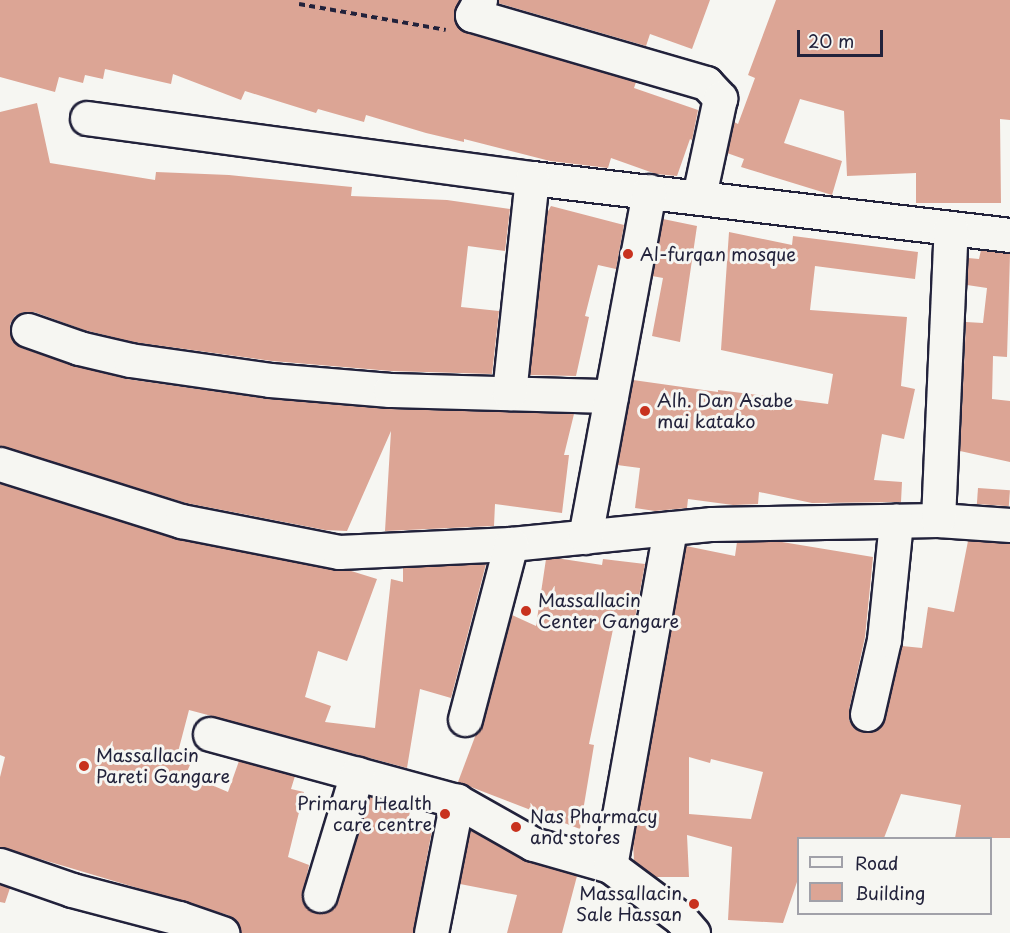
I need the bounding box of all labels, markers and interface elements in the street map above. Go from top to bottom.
scale bar [800,18,886,56]
text: 20 m [808,27,854,54]
place label: Al-furqan mosque [640,243,797,265]
marker: Al-furqan mosque [621,247,635,261]
place label: Alh. Dan Asabe mai katako [657,390,795,432]
marker: Alh. Dan Asabe mai katako [638,404,652,418]
place label: Massallacin Center Gangare [538,590,679,632]
marker: Massallacin Center Gangare [519,604,533,618]
place label: Massallacin Pareti Gangare [96,745,230,788]
marker: Massallacin Pareti Gangare [77,759,91,773]
place label: Primary Health care centre [297,793,432,836]
marker: Primary Health care centre [436,805,454,823]
place label: Nas Pharmacy and stores [530,806,659,848]
marker: Nas Pharmacy and stores [507,818,525,836]
legend [797,837,992,915]
text: Road [855,849,899,876]
text: Building [855,879,925,906]
place label: Massallacin Sale Hassan [574,883,682,926]
marker: Massallacin Sale Hassan [687,897,701,911]

